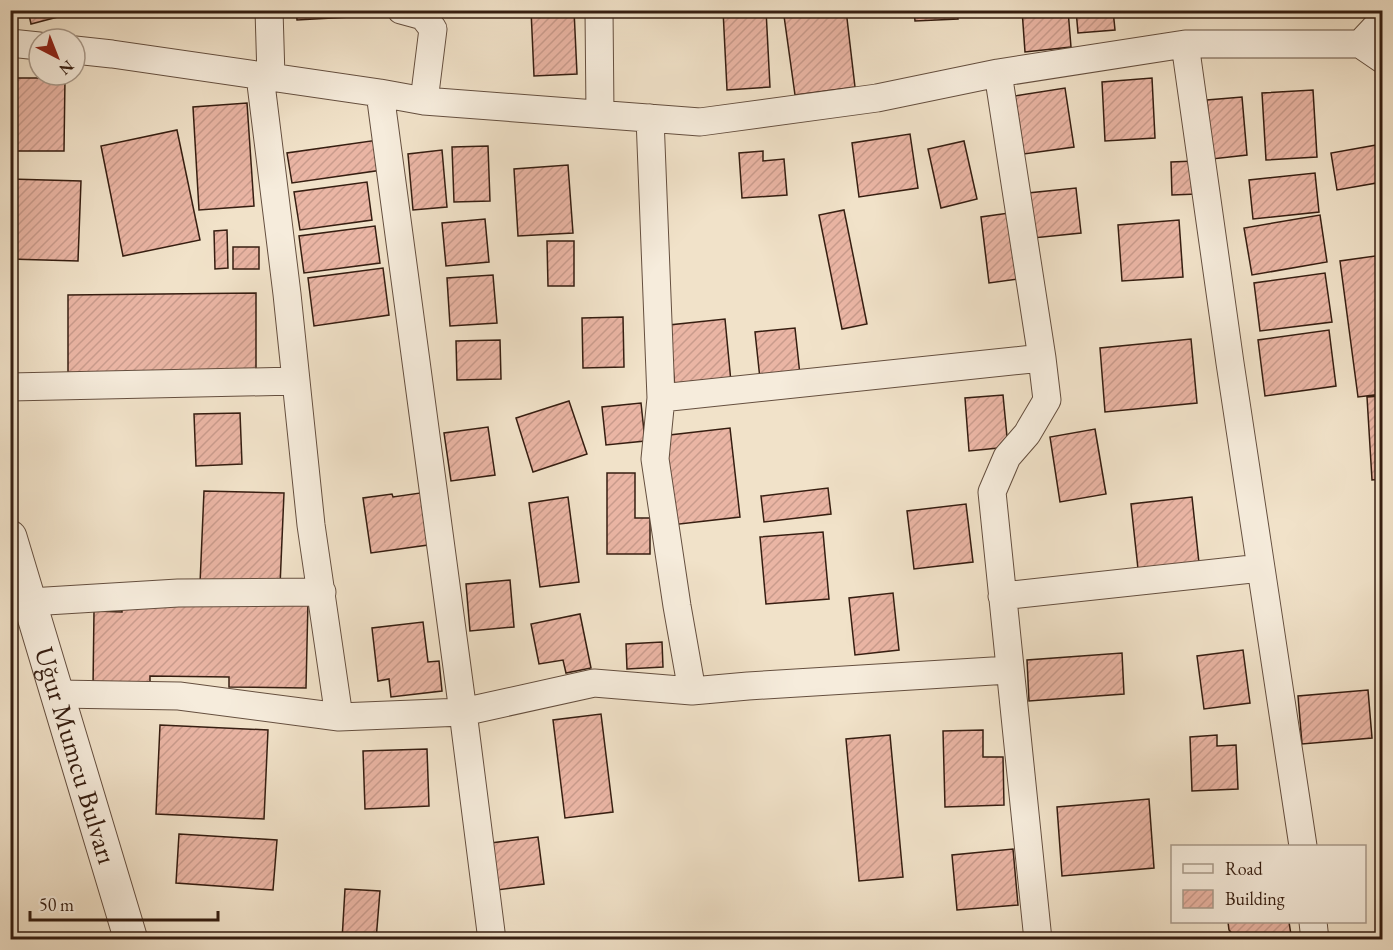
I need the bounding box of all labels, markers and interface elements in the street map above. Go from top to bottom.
north arrow [27,27,87,87]
text: N [55,56,79,80]
street label: Uğur Mumcu Bulvarı [27,642,125,868]
legend [1171,845,1366,923]
text: Road [1225,857,1264,880]
scale bar [30,884,218,922]
text: Building [1225,887,1285,910]
text: 50 m [39,893,74,916]

